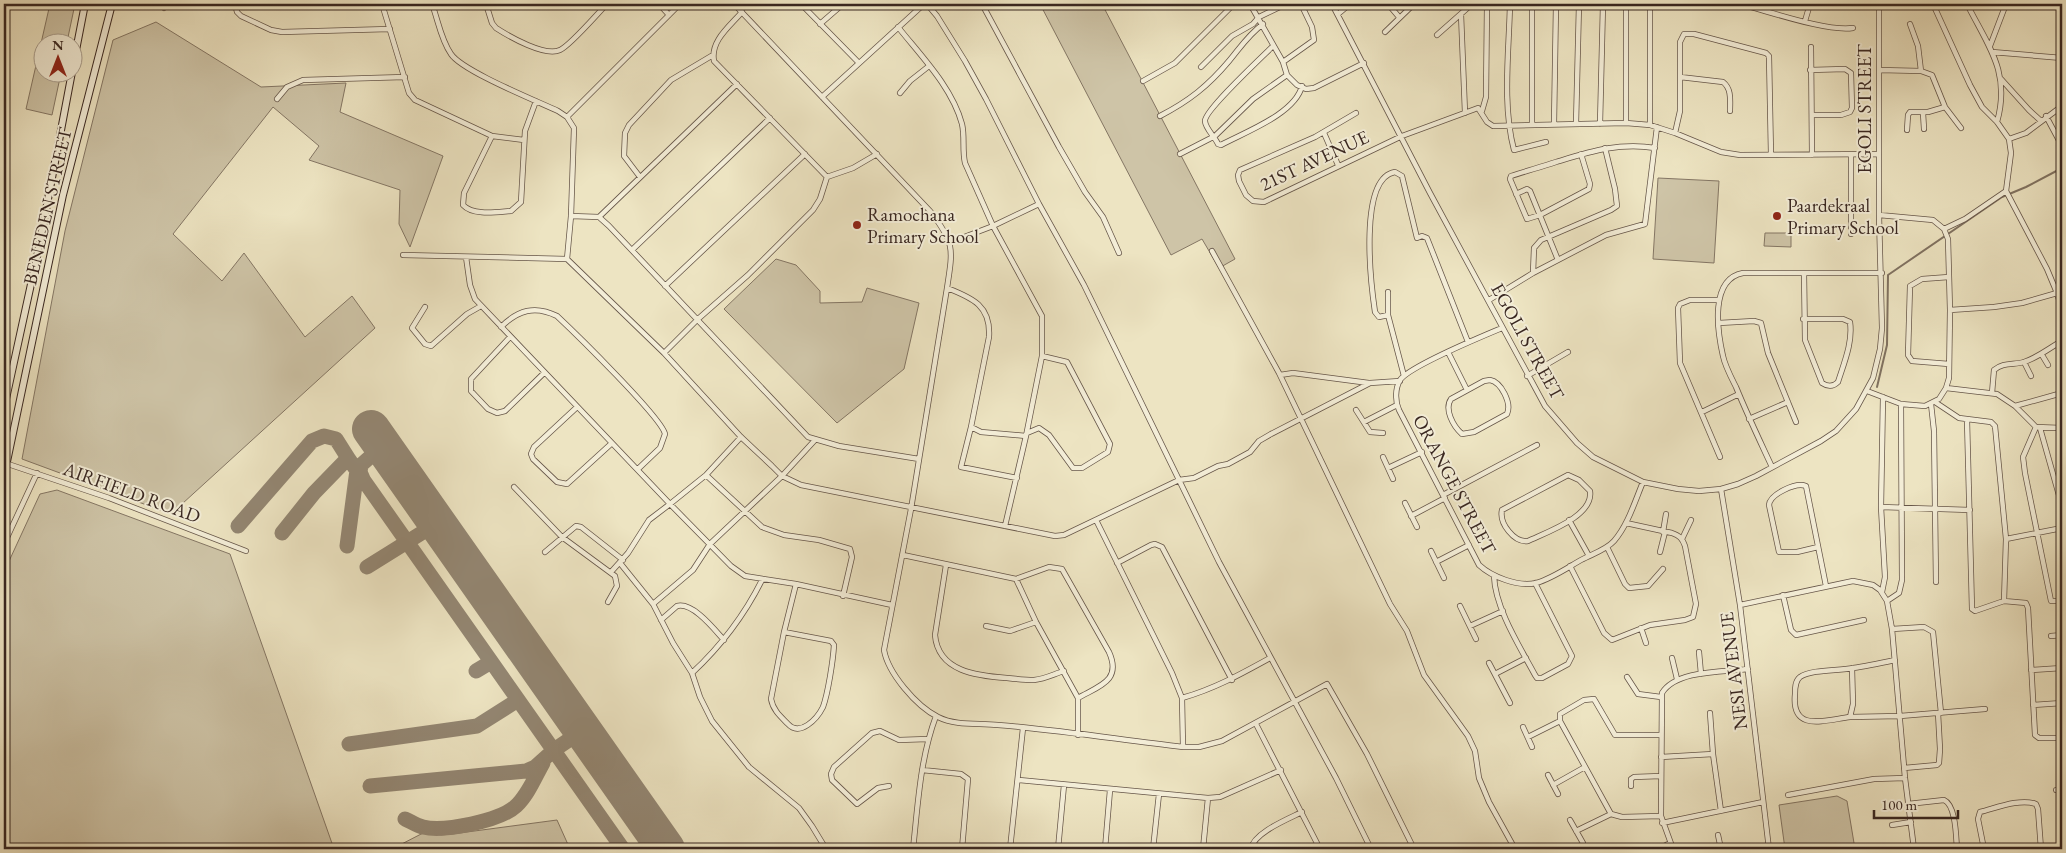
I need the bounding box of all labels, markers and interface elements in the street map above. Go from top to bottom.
north arrow [32,32,82,82]
text: N [52,36,64,54]
street label: EGOLI STREET [1852,44,1877,174]
street label: 21ST AVENUE [1256,124,1373,197]
street label: BENEDEN STREET [17,125,78,287]
place label: Paardekraal Primary School [1787,193,1899,240]
place label: Ramochana Primary School [867,202,979,249]
marker: Paardekraal Primary School [1771,210,1783,222]
marker: Ramochana Primary School [851,219,863,231]
street label: EGOLI STREET [1485,278,1570,404]
street label: ORANGE STREET [1407,410,1502,559]
street label: AIRFIELD ROAD [59,456,204,529]
street label: NESI AVENUE [1714,610,1753,731]
scale bar [1874,788,1957,820]
text: 100 m [1881,795,1918,814]

